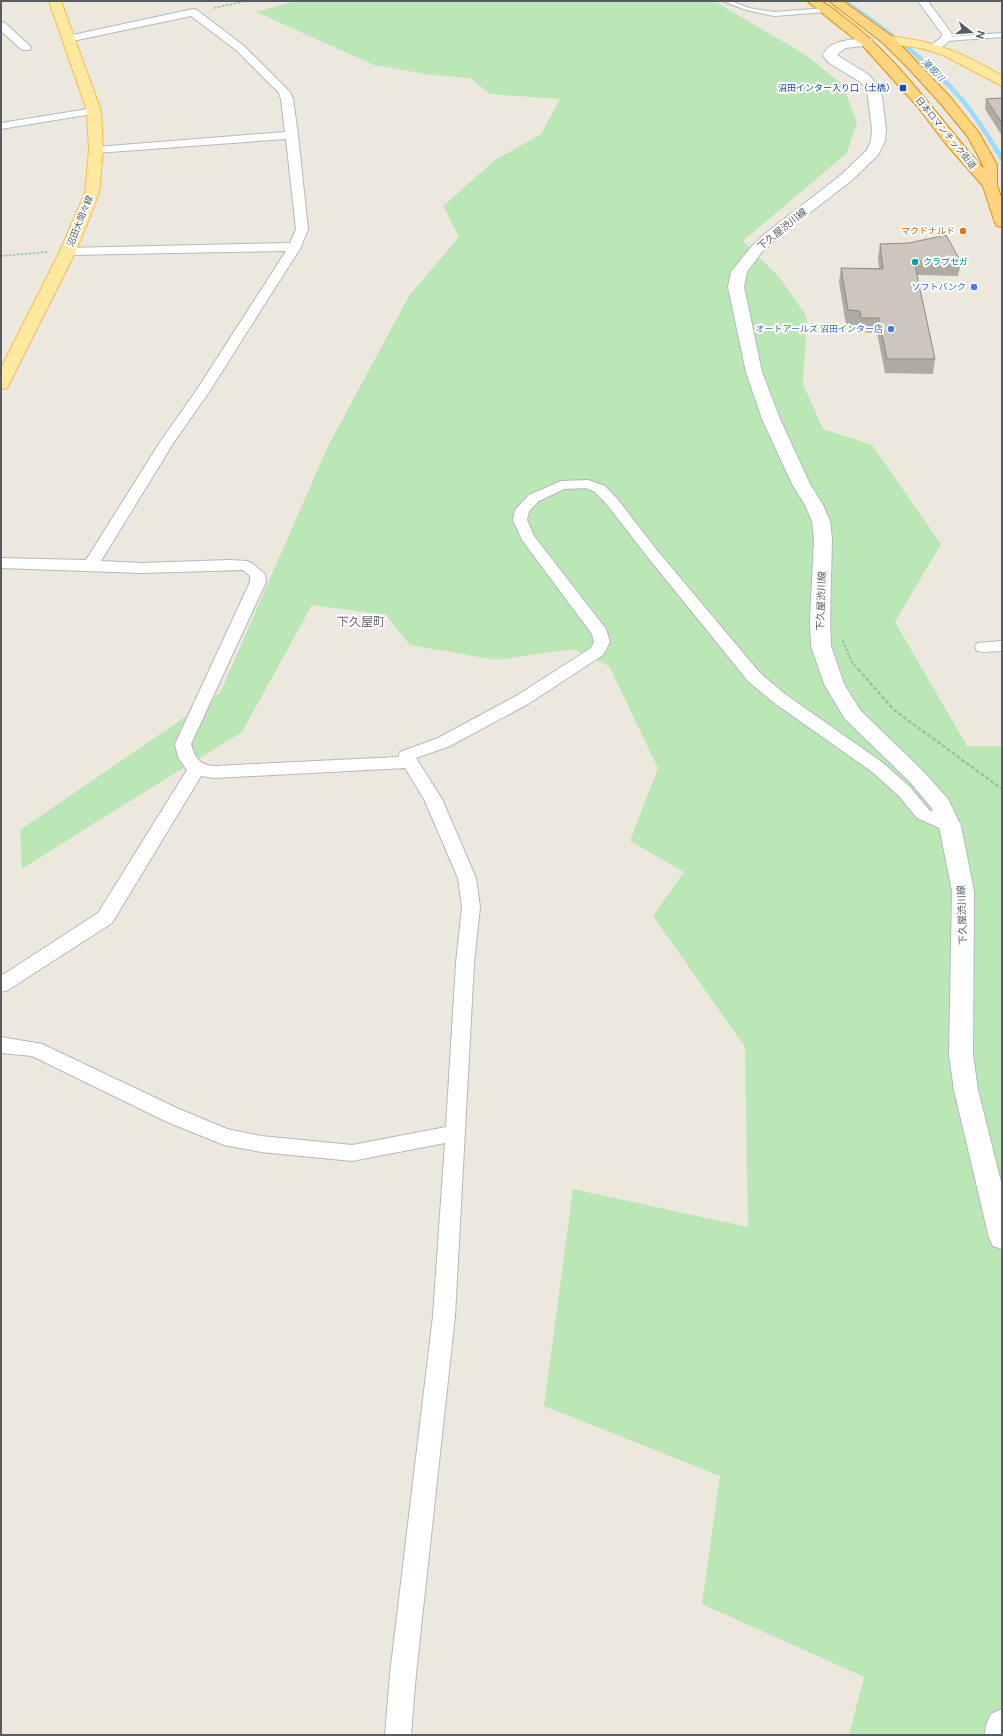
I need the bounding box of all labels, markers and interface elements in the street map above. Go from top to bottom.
north arrow [951,12,991,52]
text: N [974,29,988,41]
water label: 滝坂川 [920,57,947,84]
place label: 沼田インター入り口（土橋） [778,83,895,93]
marker: 沼田インター入り口（土橋） [898,83,908,93]
street label: 日本ロマンチック街道 [914,95,978,171]
street label: 沼田大間々線 [65,193,95,248]
street label: 下久屋渋川線 [755,206,809,252]
place label: マクドナルド [901,226,955,236]
marker: マクドナルド [958,226,968,236]
marker: クラブセガ [910,257,920,267]
place label: クラブセガ [923,257,968,267]
place label: ソフトバンク [912,282,966,292]
marker: ソフトバンク [969,282,979,292]
place label: オートアールズ 沼田インター店 [755,324,883,334]
marker: オートアールズ 沼田インター店 [886,324,896,334]
street label: 下久屋渋川線 [814,571,828,631]
district label: 下久屋町 [337,615,385,628]
street label: 下久屋渋川線 [955,885,969,945]

